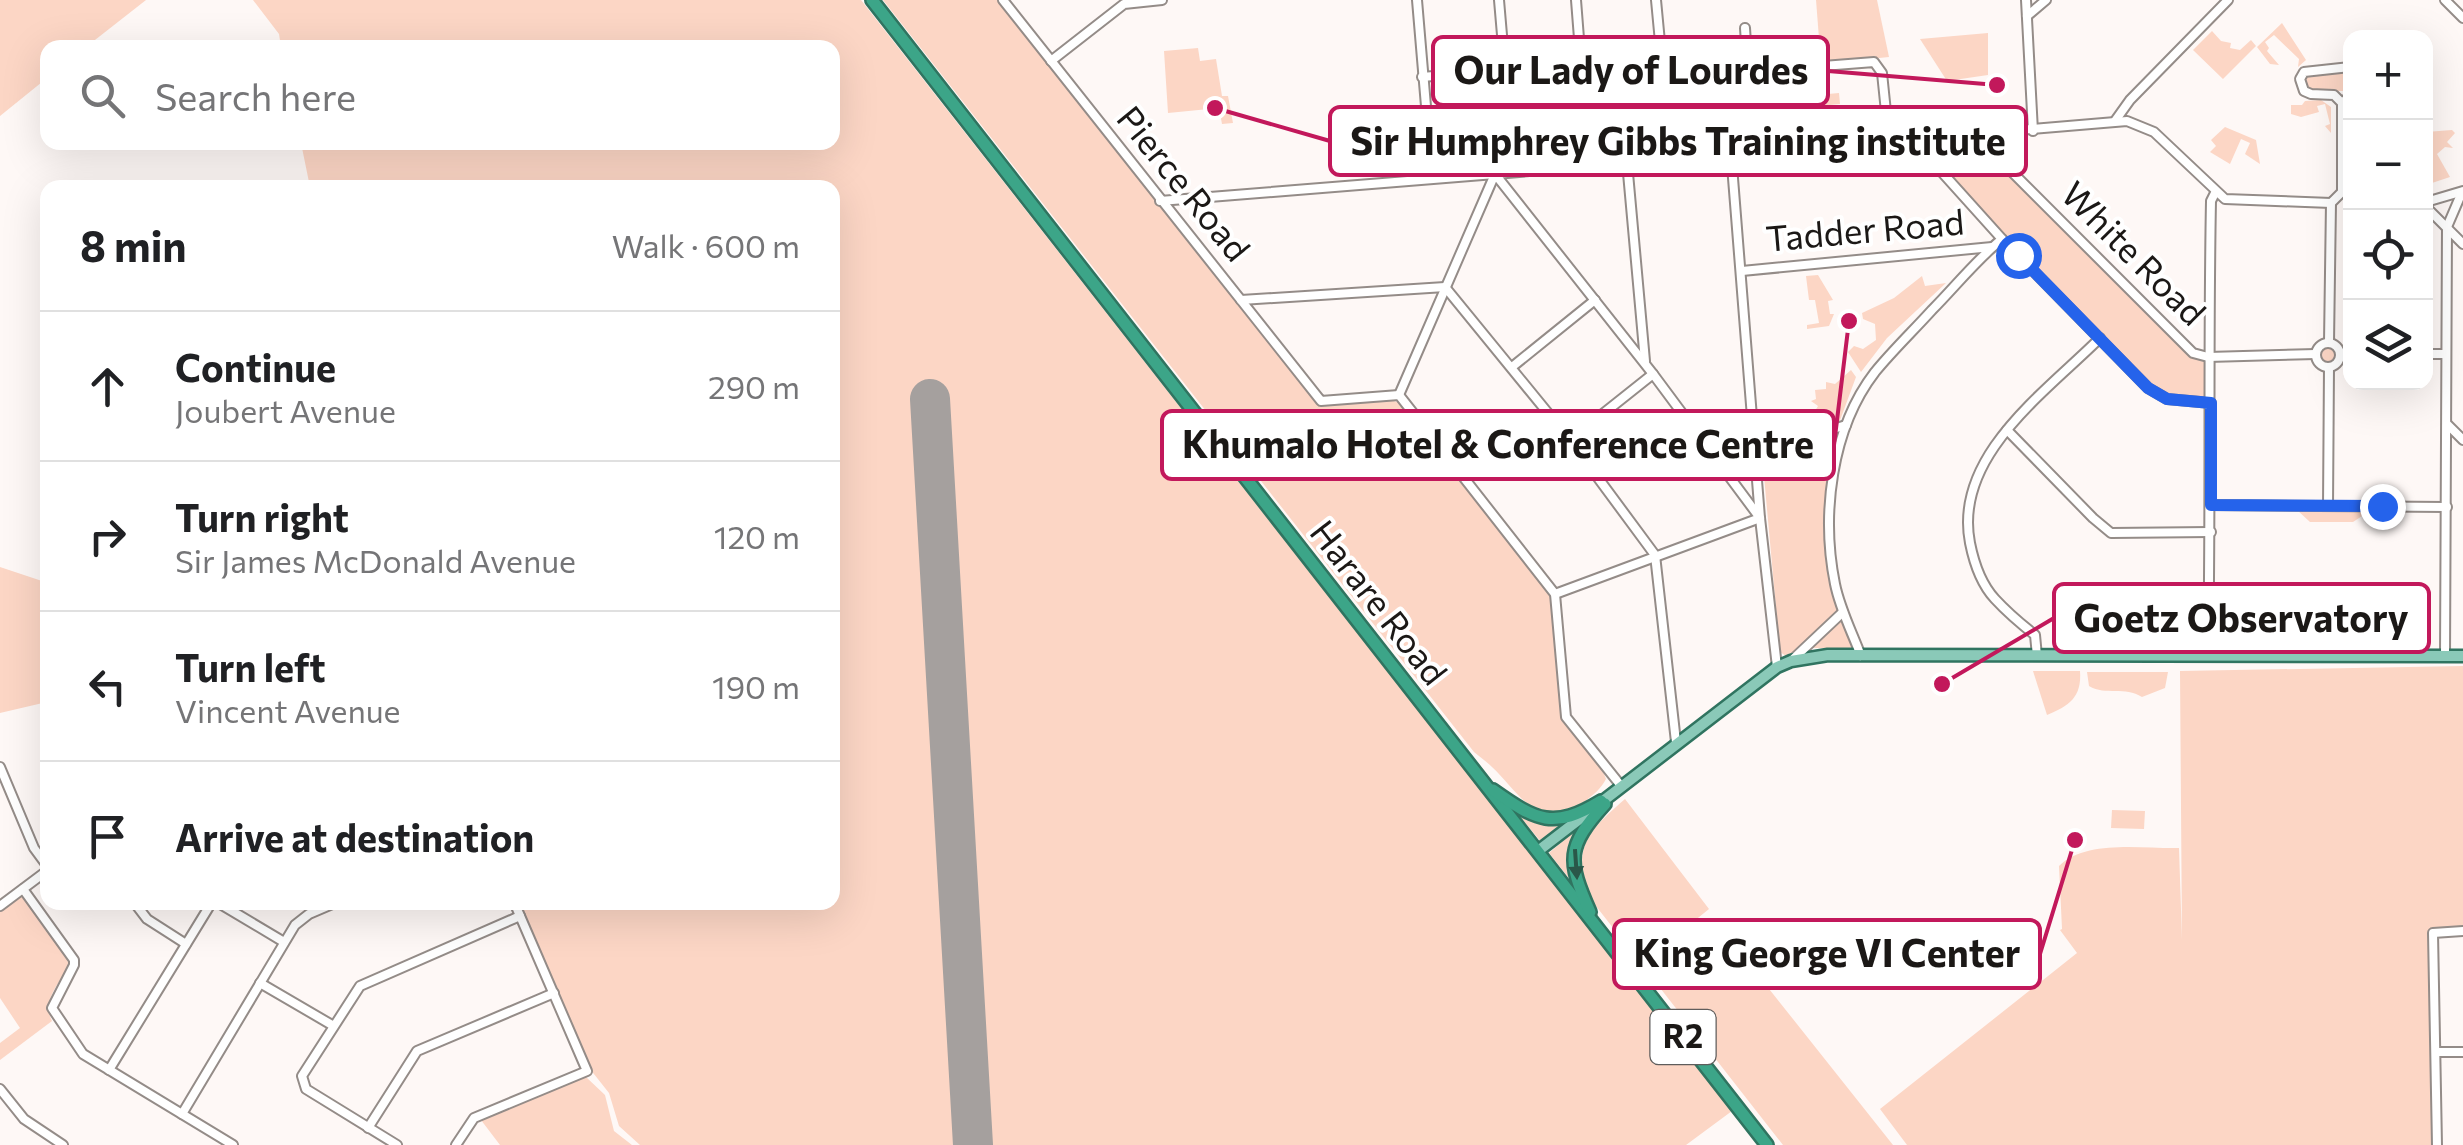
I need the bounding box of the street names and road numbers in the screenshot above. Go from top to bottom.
street label: Pierce Road [1109,96,1260,269]
street label: White Road [2054,171,2216,333]
street label: Tadder Road [1764,198,1966,259]
street label: Harare Road [1302,511,1457,692]
road number: R2 [1650,1010,1716,1064]

